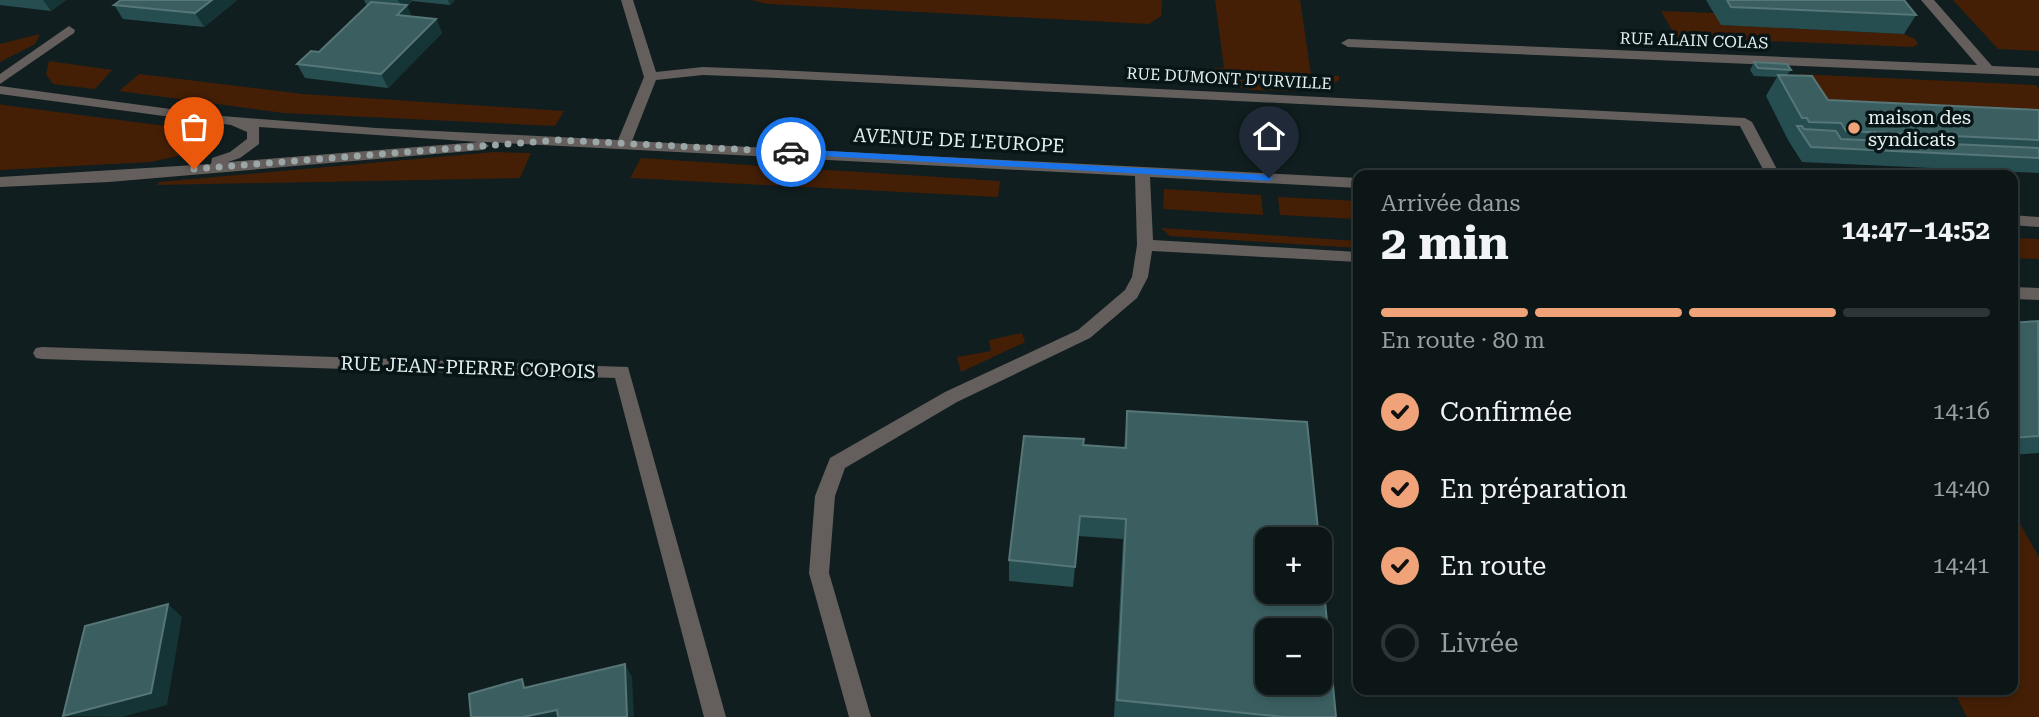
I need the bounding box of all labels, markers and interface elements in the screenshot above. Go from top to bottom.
street label: RUE ALAIN COLAS [1619,28,1769,53]
street label: RUE DUMONT D'URVILLE [1126,64,1332,93]
pin [164,97,224,169]
pin [1239,106,1299,178]
place label: maison des syndicats [1868,106,1971,151]
icon: bag [175,108,213,146]
courier [756,117,826,187]
icon: home [1250,117,1288,155]
marker: maison des syndicats [1846,120,1862,136]
street label: AVENUE DE L'EUROPE [853,123,1065,158]
icon: car [772,133,810,171]
text: Arrivée dans [1381,190,1520,217]
text: 14:47–14:52 [1841,215,1990,245]
text: 2 min [1381,216,1509,270]
text: En route · 80 m [1381,327,1545,354]
street label: RUE JEAN-PIERRE COPOIS [340,352,596,383]
icon: check [1381,393,1419,431]
text: Confirmée [1440,397,1572,427]
text: 14:16 [1933,398,1990,425]
icon: check [1381,470,1419,508]
text: En préparation [1440,474,1628,504]
text: 14:40 [1933,475,1990,502]
map controls [1255,527,1332,695]
button: + [1255,527,1332,604]
icon: check [1381,547,1419,585]
text: En route [1440,551,1546,581]
text: 14:41 [1933,552,1990,579]
button: − [1255,618,1332,695]
text: Livrée [1440,628,1519,658]

